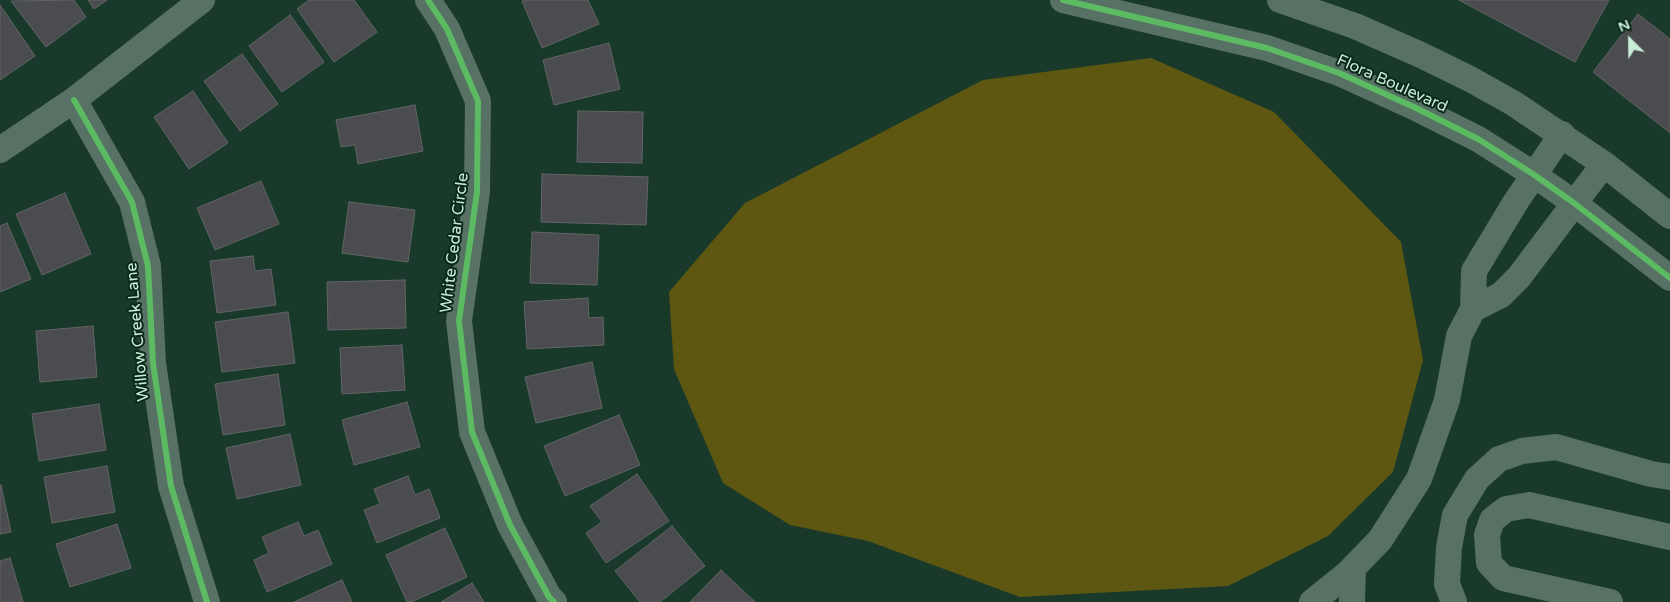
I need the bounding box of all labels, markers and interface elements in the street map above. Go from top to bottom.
north arrow [1605,15,1655,65]
text: N [1615,16,1632,36]
street label: Flora Boulevard [1334,51,1450,117]
street label: White Cedar Circle [437,172,473,314]
street label: Willow Creek Lane [122,262,154,402]

